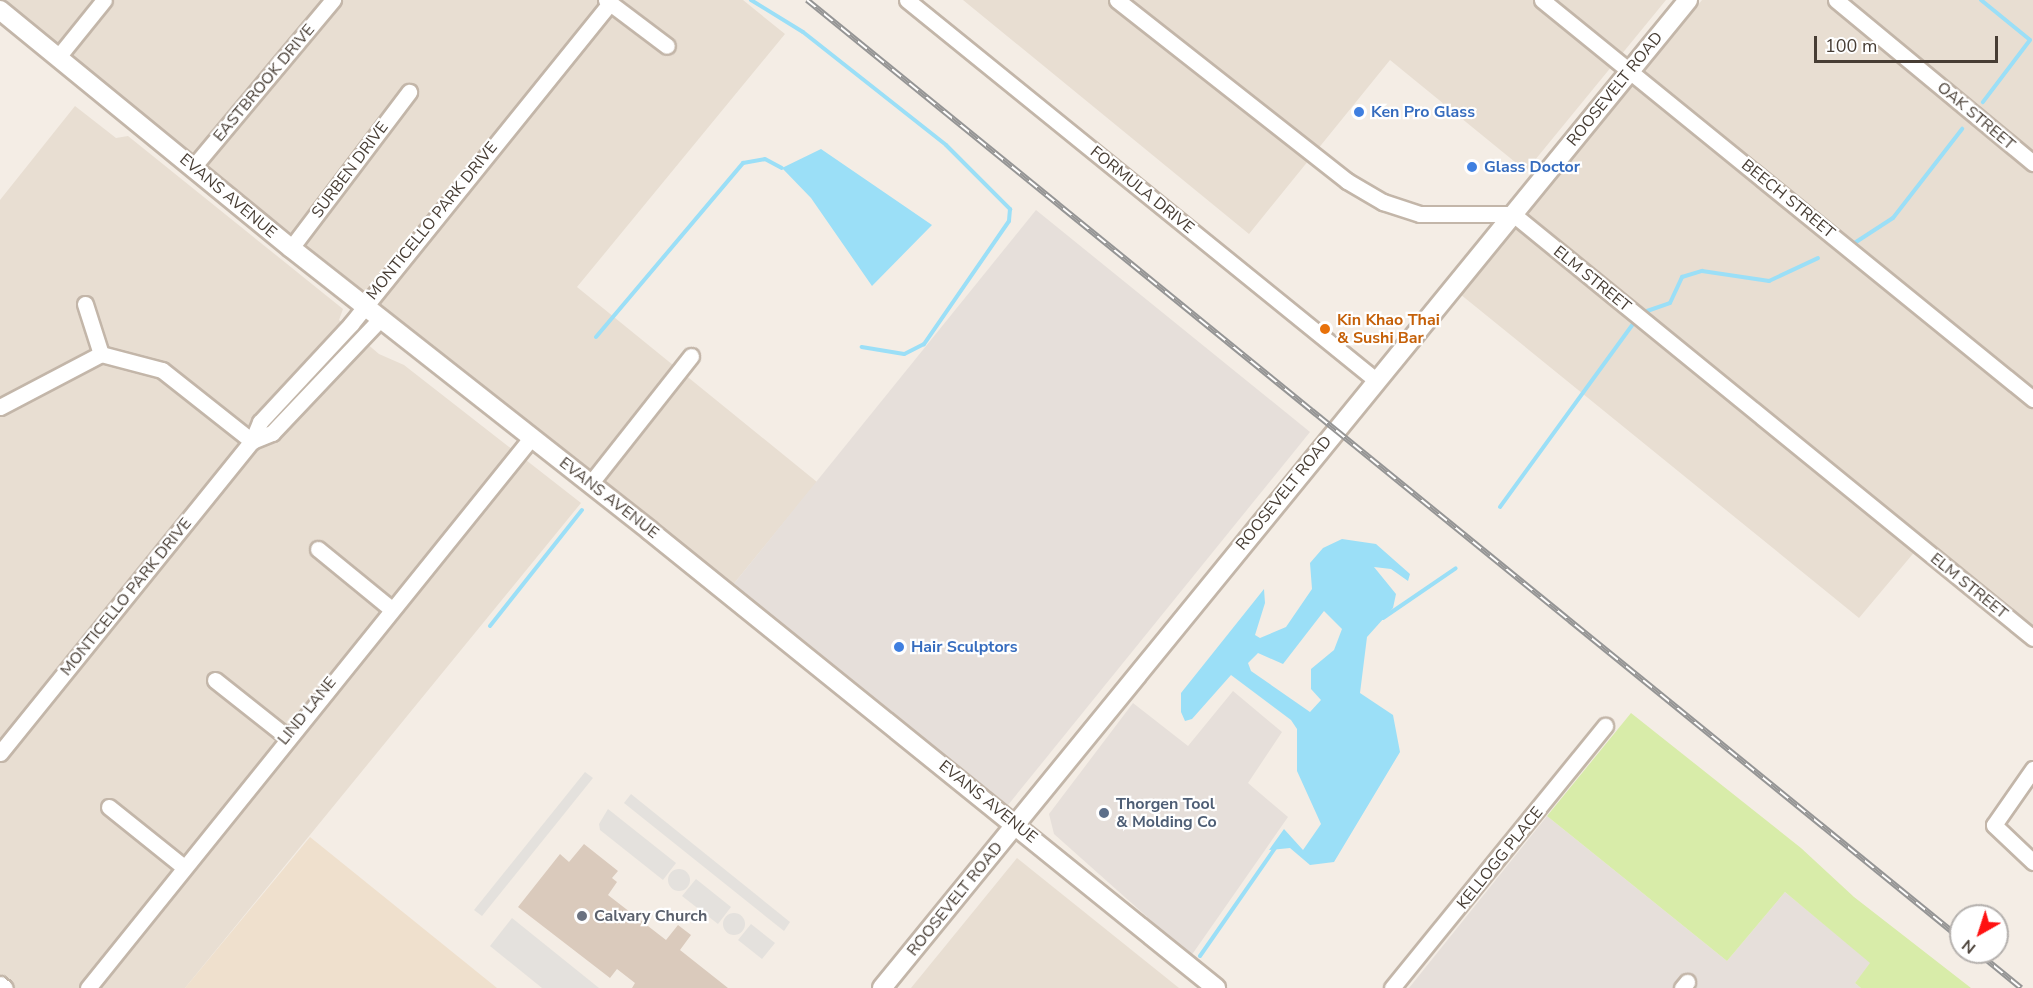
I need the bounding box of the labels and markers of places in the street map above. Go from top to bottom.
place label: Ken Pro Glass [1371,102,1475,122]
marker: Ken Pro Glass [1352,105,1366,119]
place label: Glass Doctor [1484,157,1580,177]
marker: Glass Doctor [1465,160,1479,174]
place label: Kin Khao Thai & Sushi Bar [1337,310,1440,348]
marker: Kin Khao Thai & Sushi Bar [1318,322,1332,336]
place label: Hair Sculptors [911,637,1018,657]
marker: Hair Sculptors [892,640,906,654]
place label: Thorgen Tool & Molding Co [1116,794,1217,832]
marker: Thorgen Tool & Molding Co [1097,806,1111,820]
place label: Calvary Church [594,906,707,926]
marker: Calvary Church [575,909,589,923]

